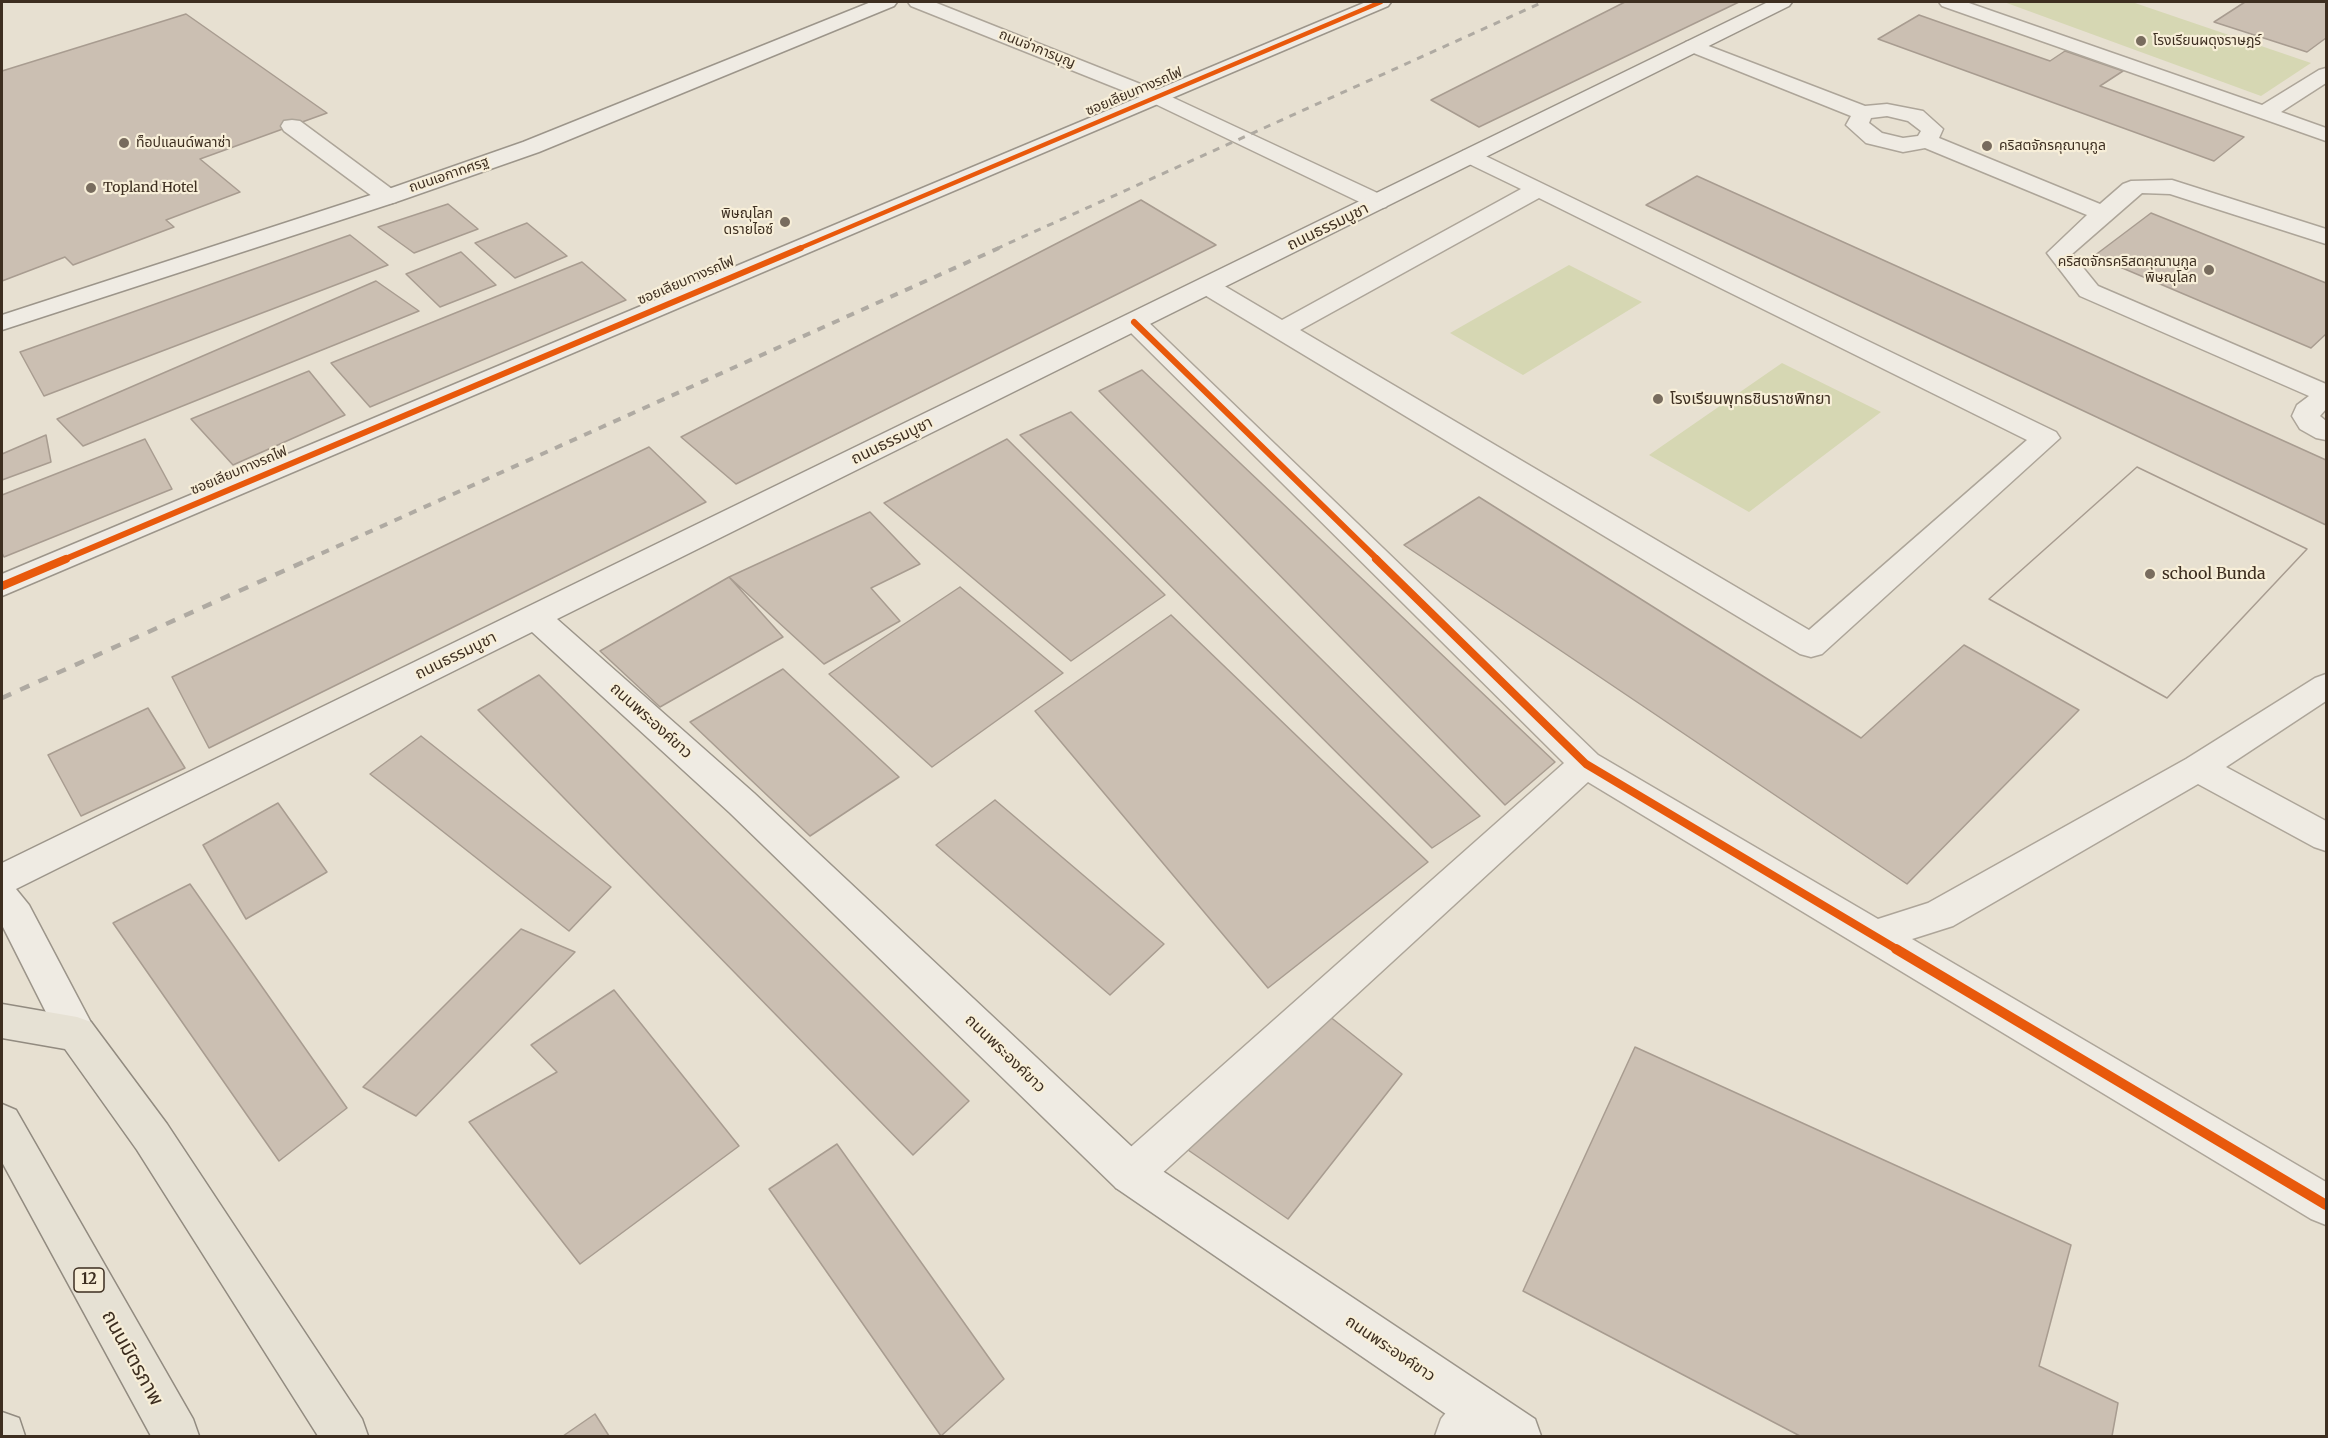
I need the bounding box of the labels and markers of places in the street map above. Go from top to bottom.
place label: โรงเรียนผดุงราษฎร์ [2153,33,2261,49]
marker: โรงเรียนผดุงราษฎร์ [2134,34,2148,48]
place label: ท็อปแลนด์พลาซ่า [136,135,231,151]
marker: ท็อปแลนด์พลาซ่า [117,136,131,150]
place label: คริสตจักรคุณานุกูล [1999,138,2106,154]
marker: คริสตจักรคุณานุกูล [1980,139,1994,153]
place label: Topland Hotel [103,180,198,196]
marker: Topland Hotel [84,181,98,195]
place label: พิษณุโลก ดรายไอซ์ [721,206,773,238]
marker: พิษณุโลก ดรายไอซ์ [778,215,792,229]
place label: คริสตจักรคริสตคุณานุกูล พิษณุโลก [2058,254,2197,286]
marker: คริสตจักรคริสตคุณานุกูล พิษณุโลก [2202,263,2216,277]
place label: โรงเรียนพุทธชินราชพิทยา [1670,389,1831,409]
marker: โรงเรียนพุทธชินราชพิทยา [1651,392,1665,406]
place label: school Bunda [2162,564,2266,584]
marker: school Bunda [2143,567,2157,581]

